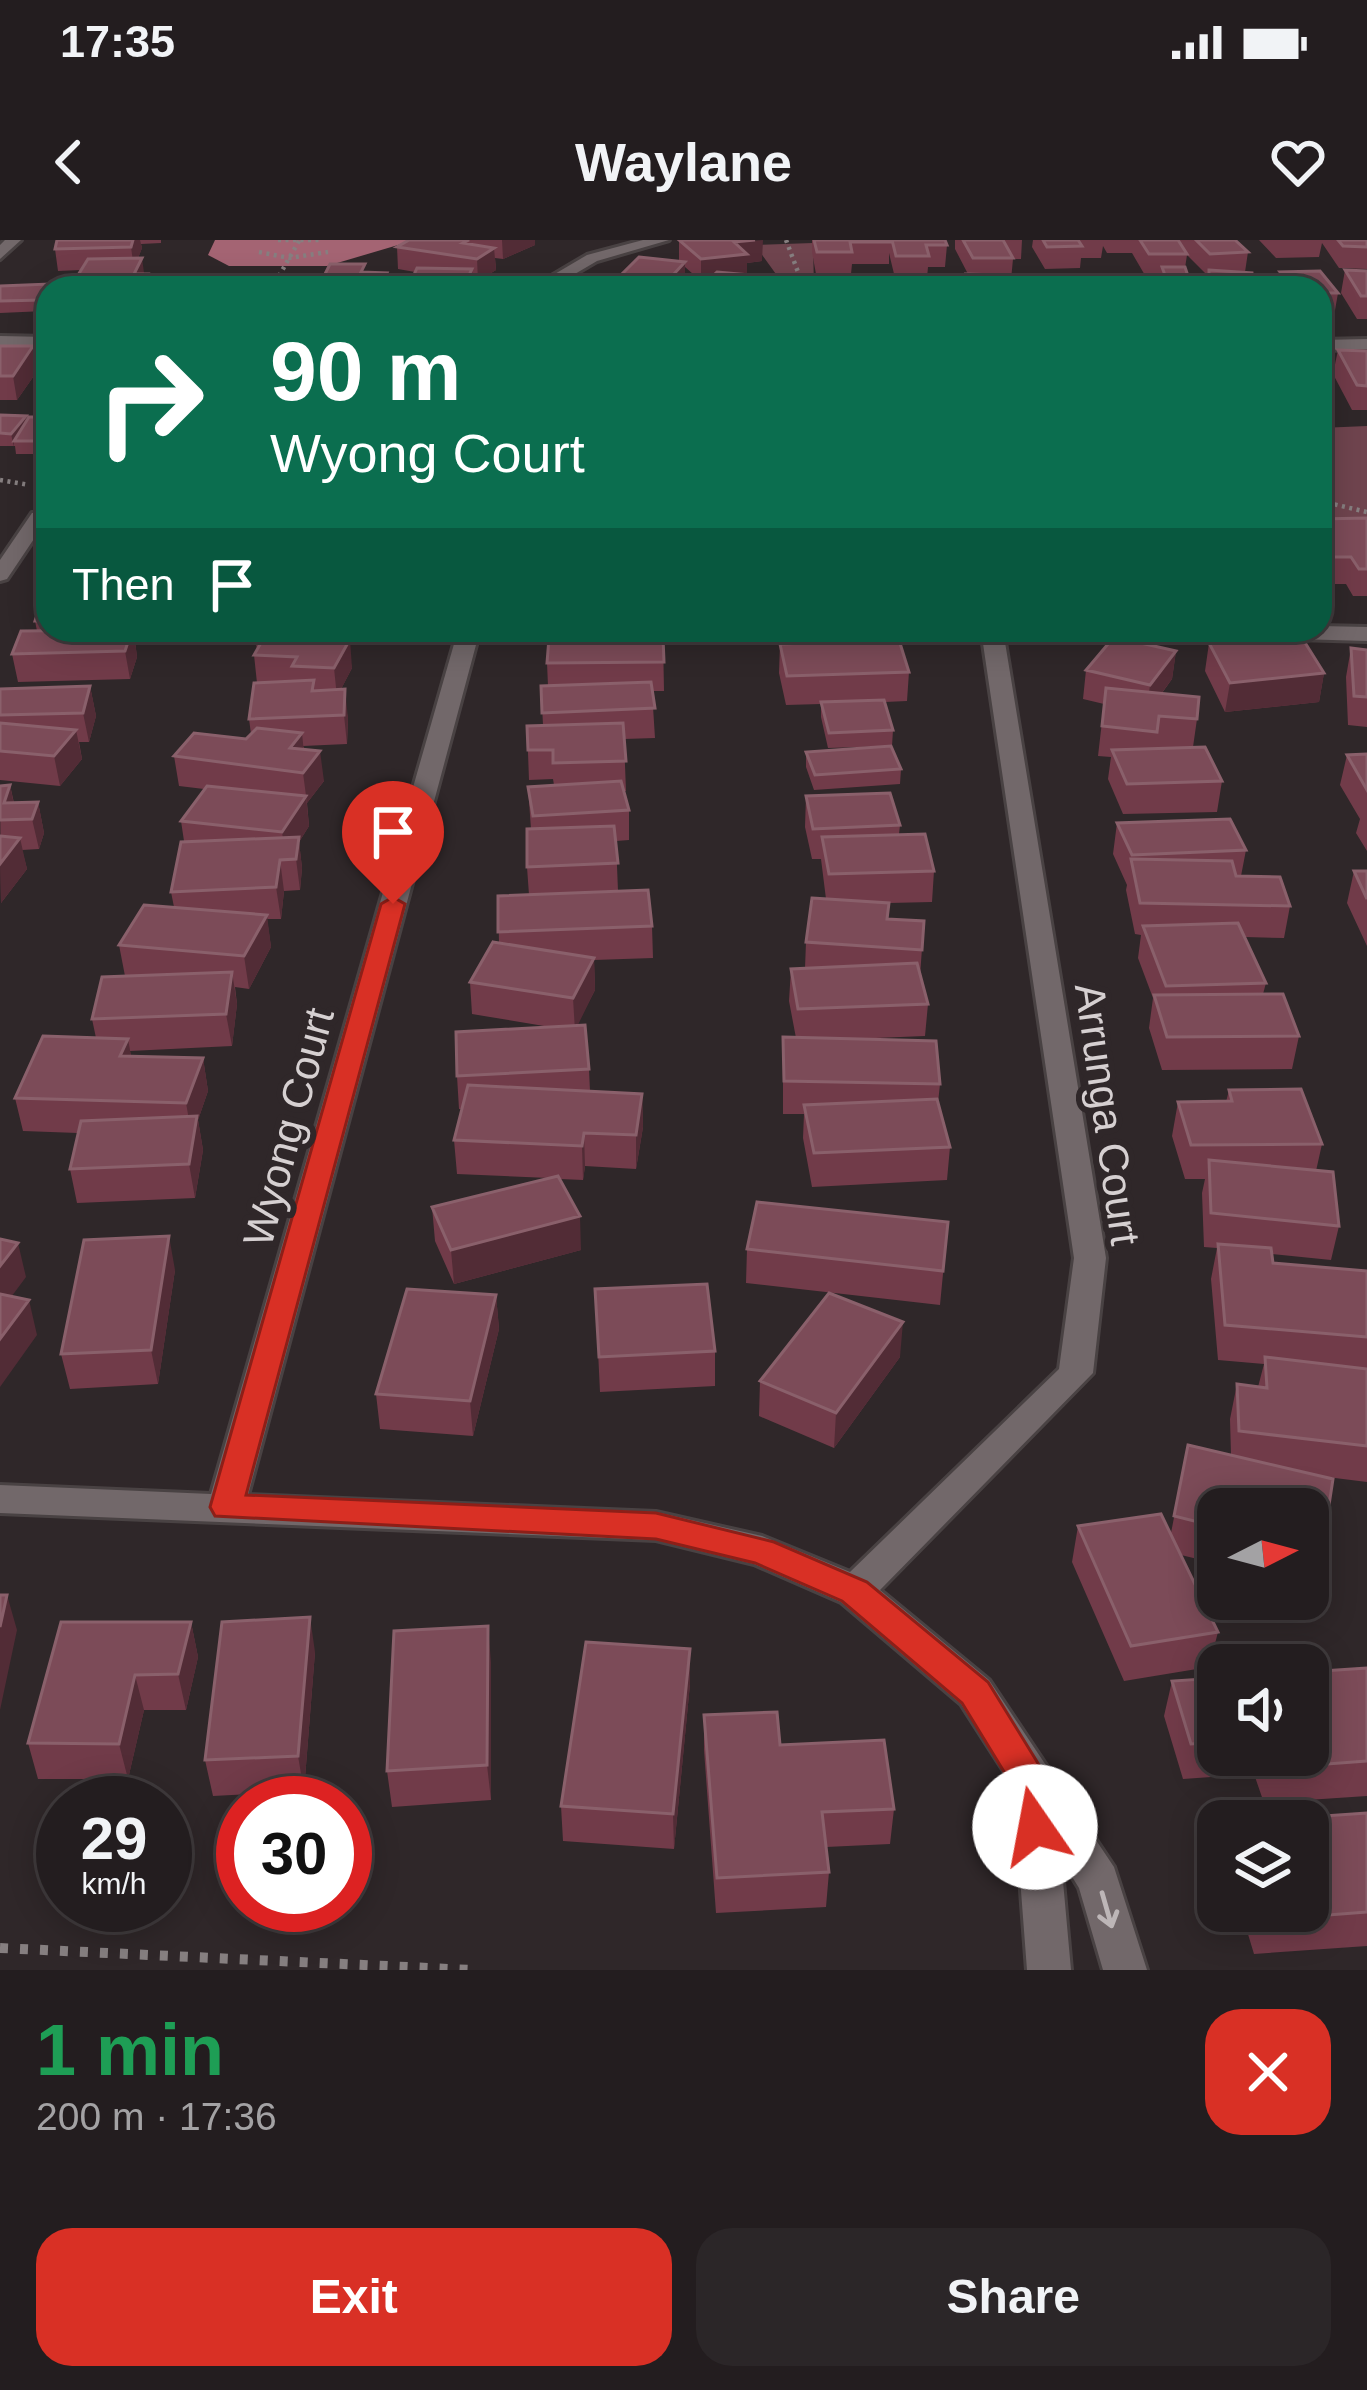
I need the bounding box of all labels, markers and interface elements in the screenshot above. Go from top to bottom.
text: 17:35 [60,16,175,67]
icon: back [36,129,102,195]
icon: heart [1265,129,1331,195]
text: Waylane [575,132,792,192]
icon: right [72,324,228,480]
text: 90 m [270,324,461,418]
text: Wyong Court [270,423,585,483]
icon: arrive [199,552,265,618]
text: Then [72,559,175,610]
pin [342,781,444,904]
icon: arrive [360,799,426,865]
street label: Arrunga Court [1066,980,1149,1248]
street label: Wyong Court [234,1003,343,1251]
north arrow [1197,1488,1329,1620]
map controls [1197,1488,1329,1932]
button: sound [1197,1644,1329,1776]
position arrow [972,1764,1098,1890]
speed limit sign: 30 [216,1776,372,1932]
button: layers [1197,1800,1329,1932]
text: 29 [81,1805,147,1872]
text: km/h [81,1867,147,1900]
one-way arrow [1097,1890,1119,1928]
button: close [1205,2009,1331,2135]
text: 1 min [36,2010,224,2090]
text: 200 m · 17:36 [36,2095,277,2138]
button: Exit [36,2228,672,2366]
button: Share [696,2228,1331,2366]

